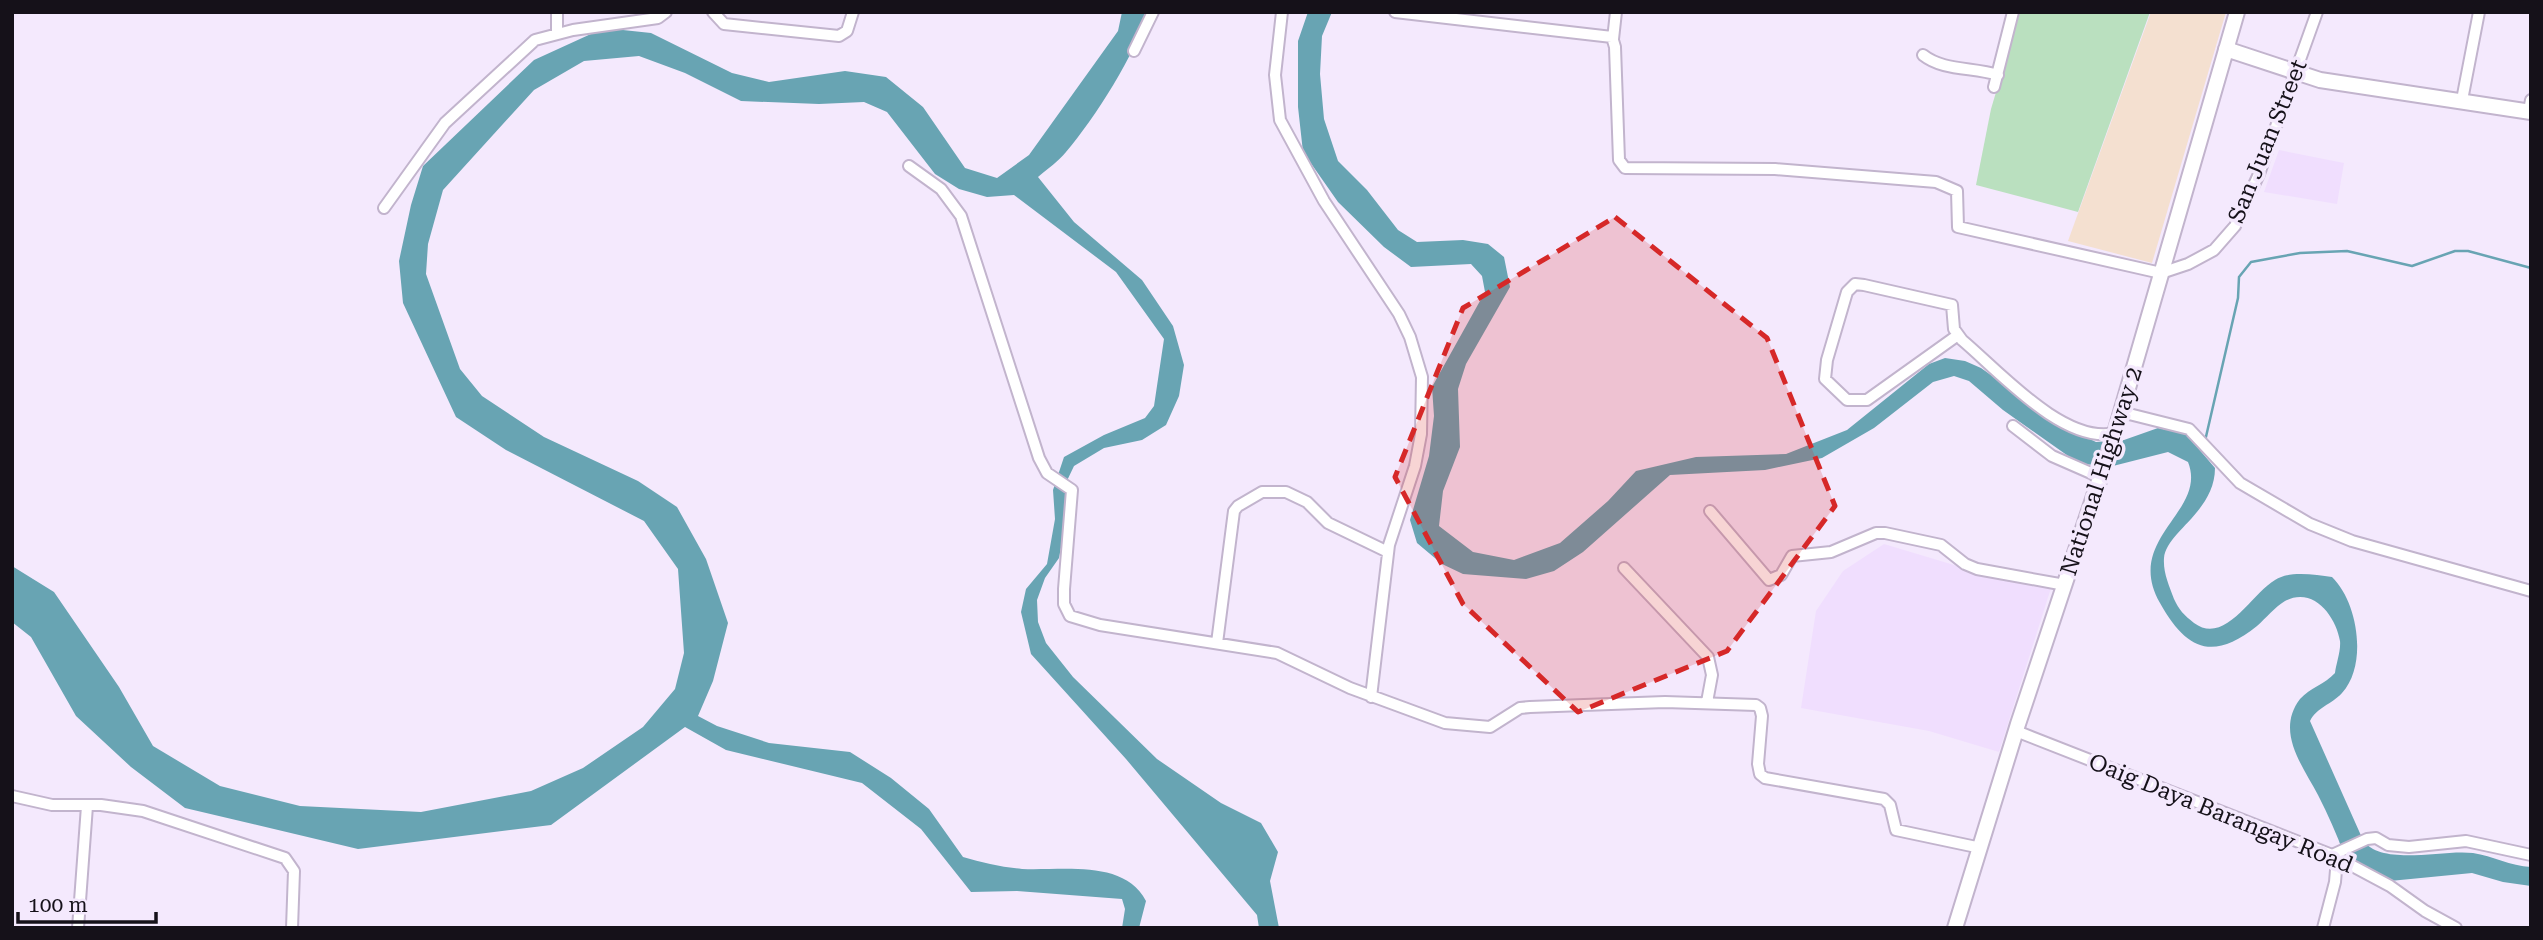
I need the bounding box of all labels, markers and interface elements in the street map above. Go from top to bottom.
street label: San Juan Street [2222,55,2313,227]
street label: National Highway 2 [2055,364,2148,579]
street label: Oaig Daya Barangay Road [2085,748,2357,879]
scale bar [18,880,156,924]
text: 100 m [28,893,88,917]

